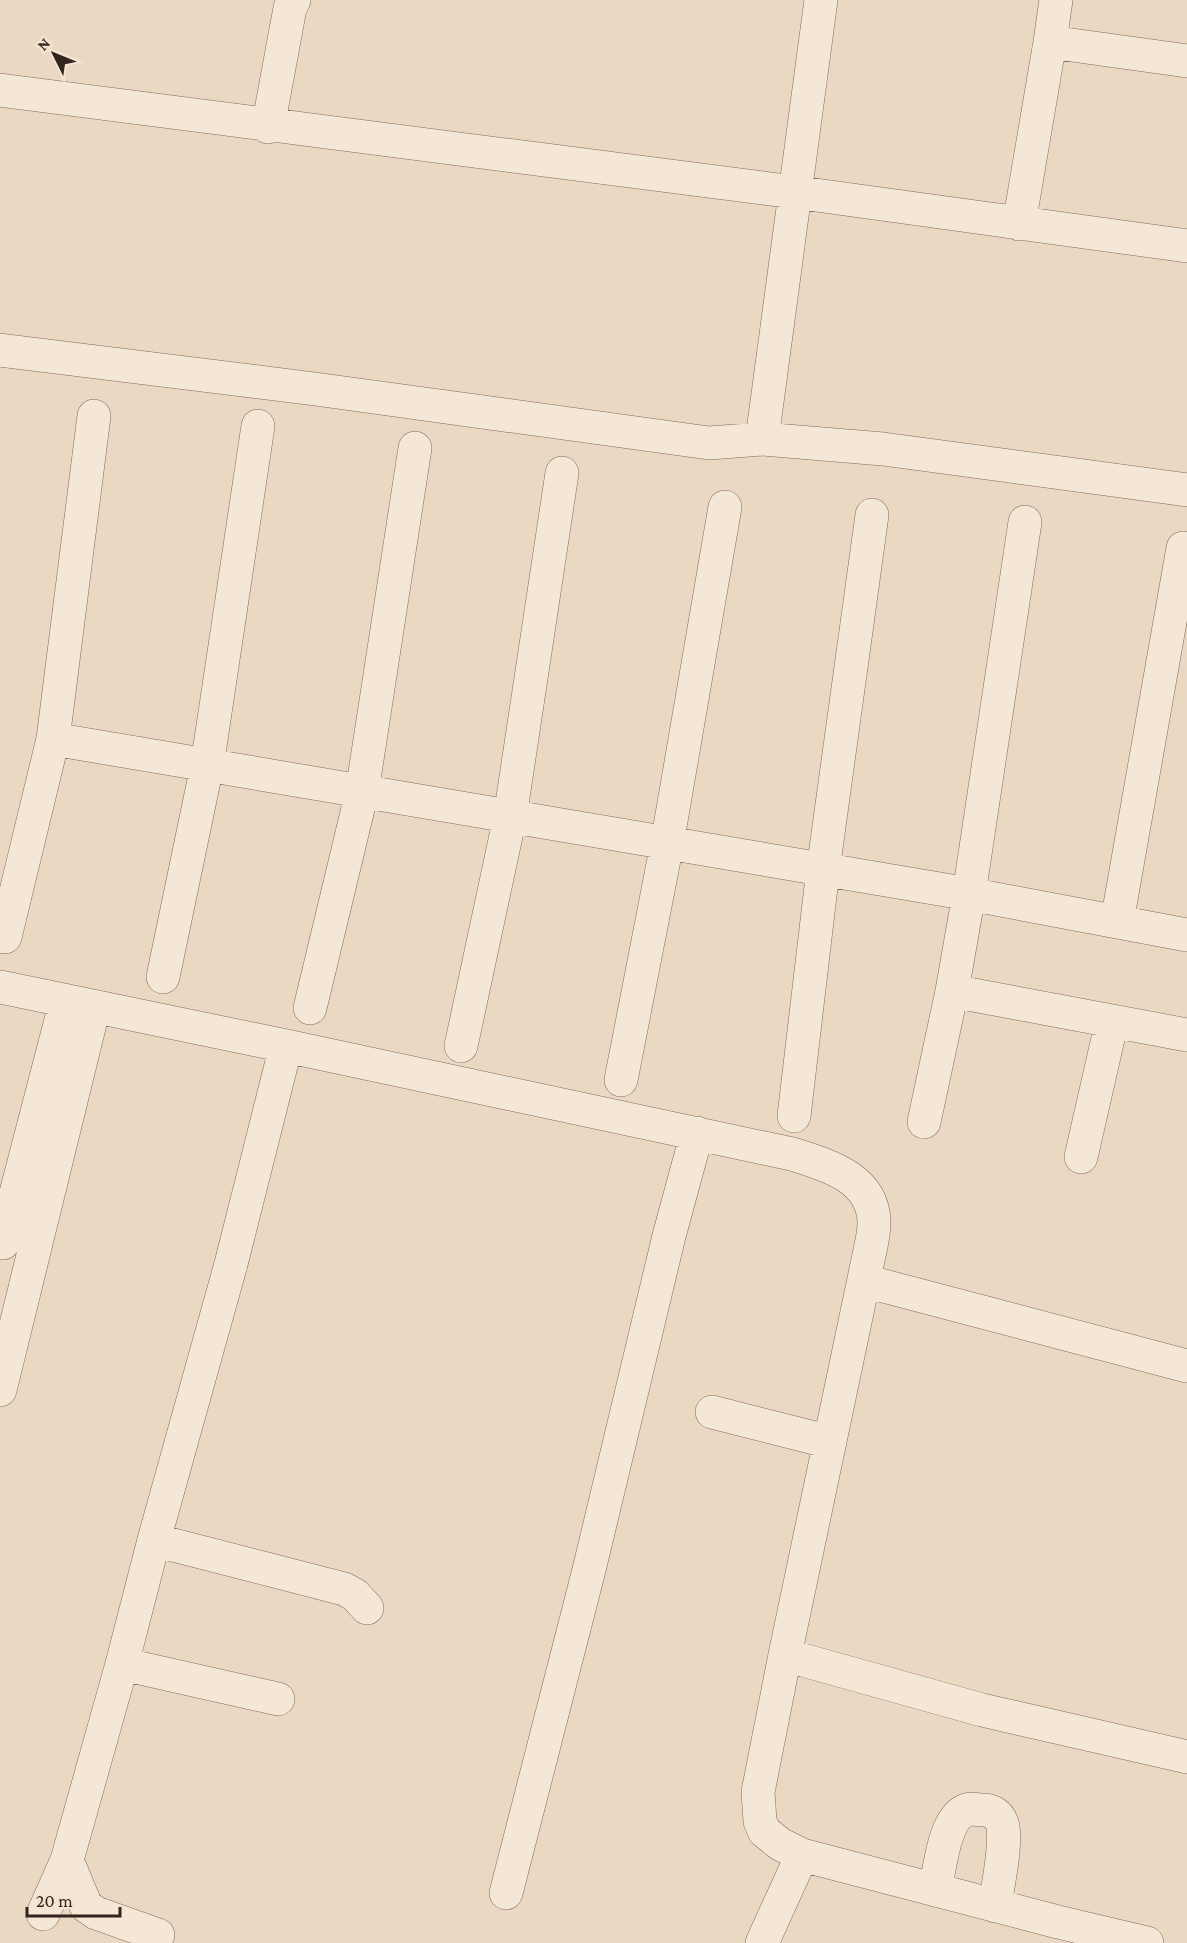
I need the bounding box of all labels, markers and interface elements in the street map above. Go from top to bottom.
north arrow [24,24,84,84]
text: N [33,34,53,54]
scale bar [27,1880,120,1918]
text: 20 m [36,1891,73,1911]

